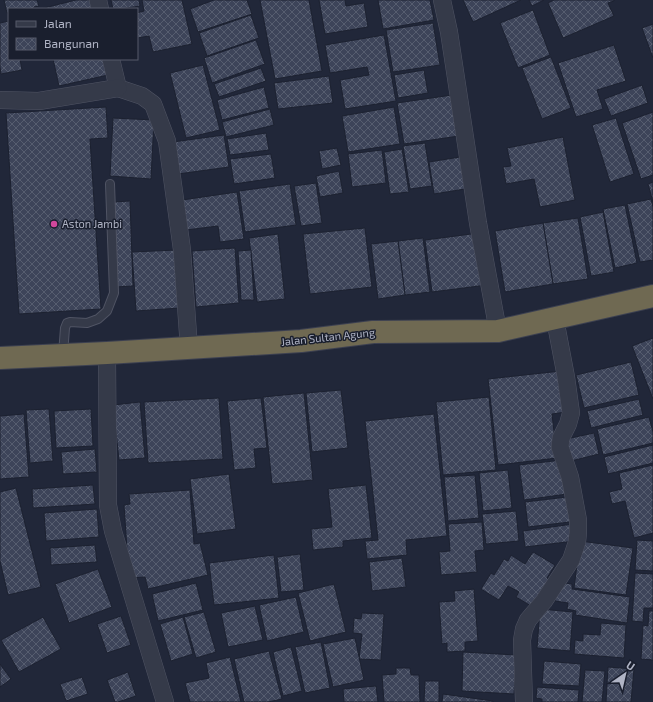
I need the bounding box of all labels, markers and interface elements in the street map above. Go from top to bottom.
legend [8,8,138,60]
text: Jalan [44,16,72,30]
text: Bangunan [44,36,99,50]
place label: Aston Jambi [62,217,122,230]
marker: Aston Jambi [49,219,59,229]
street label: Jalan Sultan Agung [280,325,375,348]
north arrow [605,654,645,694]
text: U [624,658,638,673]

